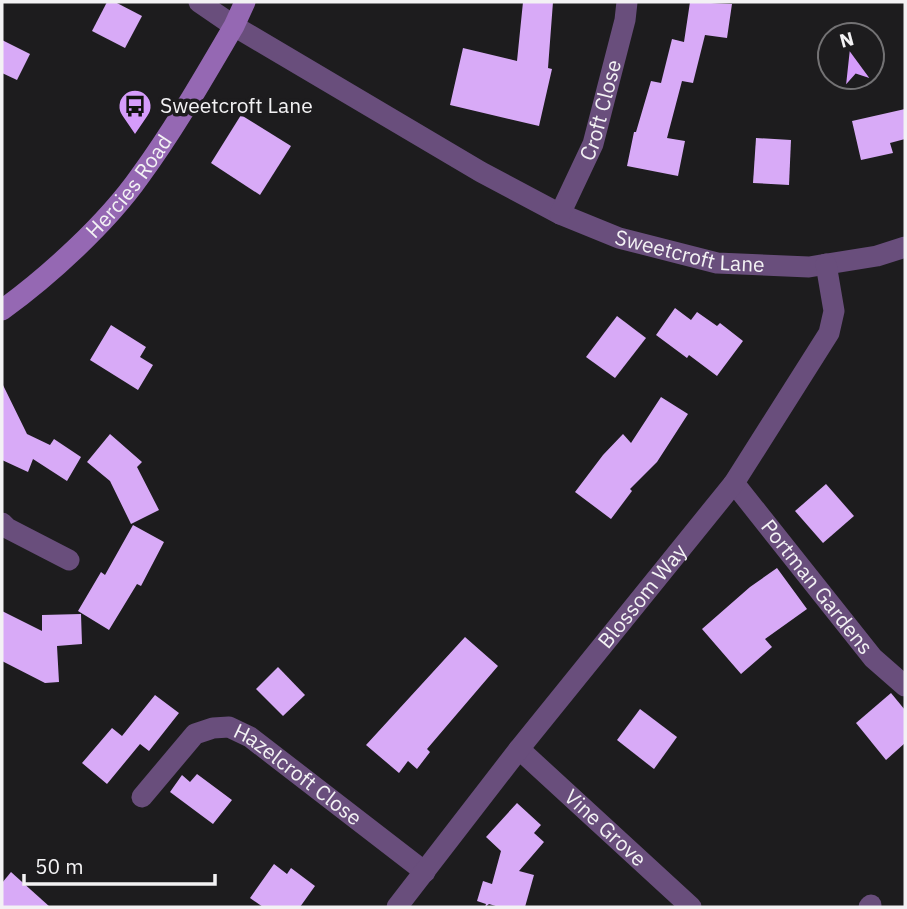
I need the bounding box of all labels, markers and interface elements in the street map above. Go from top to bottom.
north arrow [816,21,886,91]
text: N [837,26,856,53]
street label: Croft Close [572,57,627,165]
bus stop icon: Sweetcroft Lane [116,87,154,136]
place label: Sweetcroft Lane [160,91,313,119]
street label: Hercies Road [79,129,178,244]
street label: Sweetcroft Lane [612,222,765,278]
street label: Portman Gardens [755,513,880,660]
street label: Blossom Way [591,537,693,654]
street label: Hazelcroft Close [229,716,368,831]
street label: Vine Grove [559,783,653,872]
scale bar [24,842,215,886]
text: 50 m [35,852,84,880]

